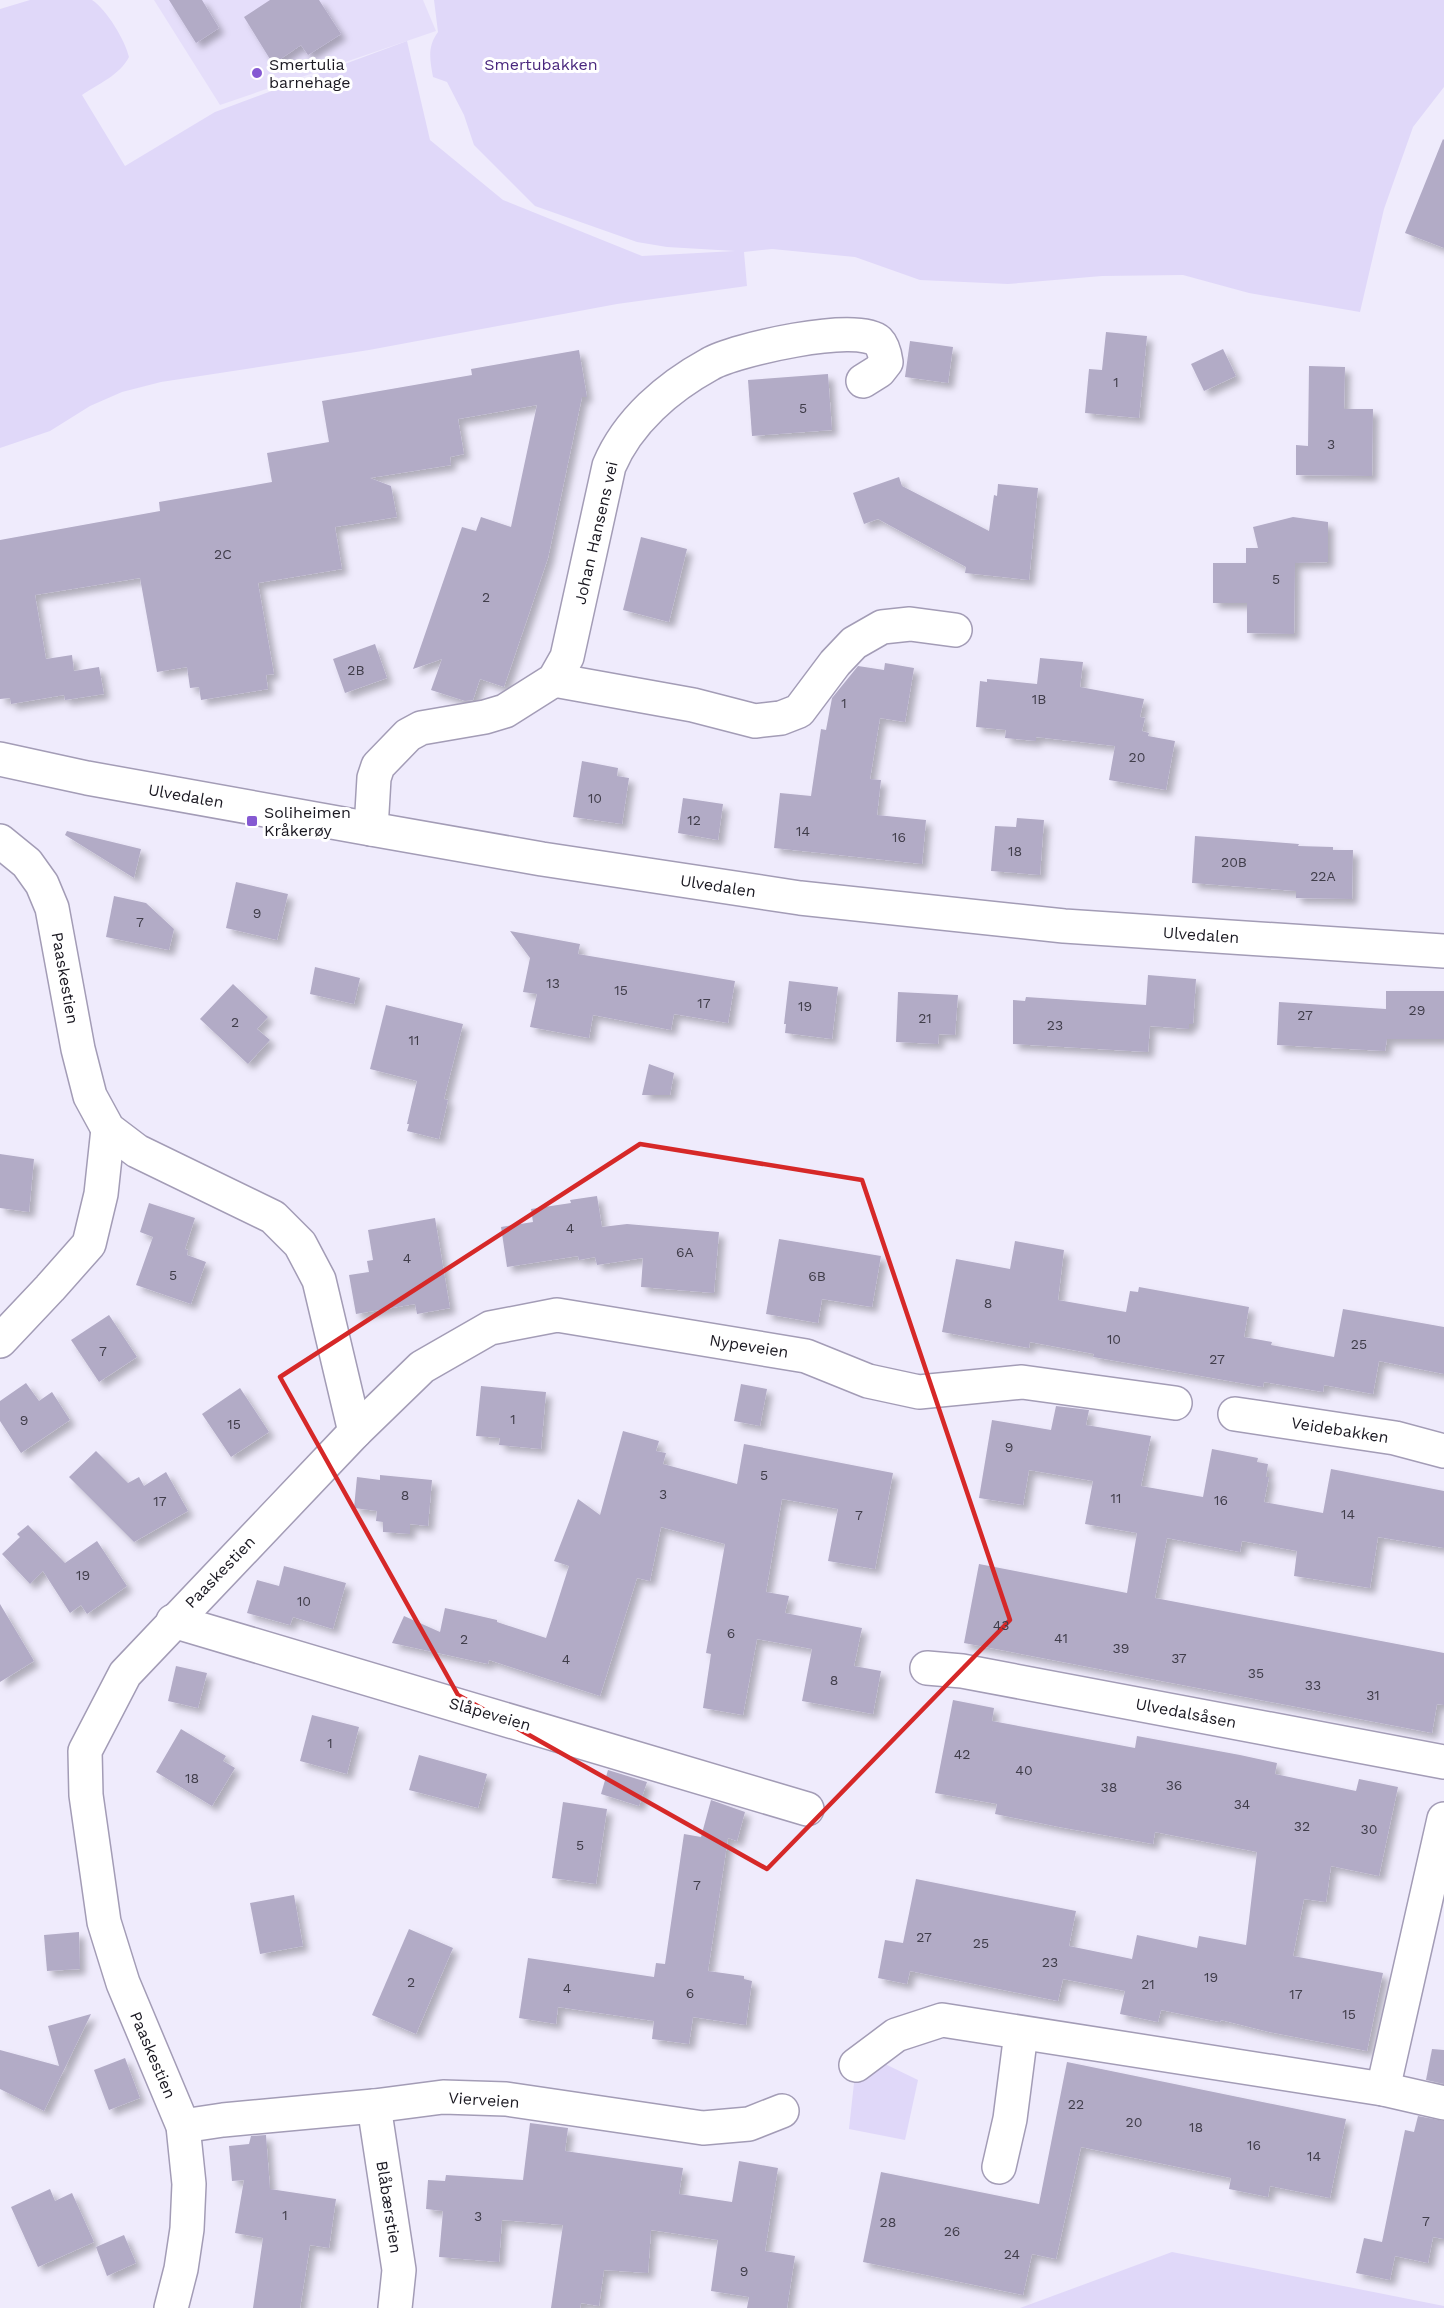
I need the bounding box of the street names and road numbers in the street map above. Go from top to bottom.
street label: Johan Hansens vei [570,460,622,606]
street label: Ulvedalen [147,780,225,812]
street label: Ulvedalen [679,871,757,901]
street label: Ulvedalen [1162,923,1240,947]
street label: Paaskestien [48,931,82,1025]
street label: Nypeveien [708,1330,790,1362]
street label: Veidebakken [1290,1413,1390,1447]
street label: Paaskestien [181,1532,259,1612]
street label: Slåpeveien [447,1693,533,1735]
street label: Ulvedalsåsen [1134,1694,1238,1732]
street label: Paaskestien [126,2009,180,2101]
street label: Vierveien [448,2088,520,2112]
street label: Blåbærstien [372,2159,406,2255]

